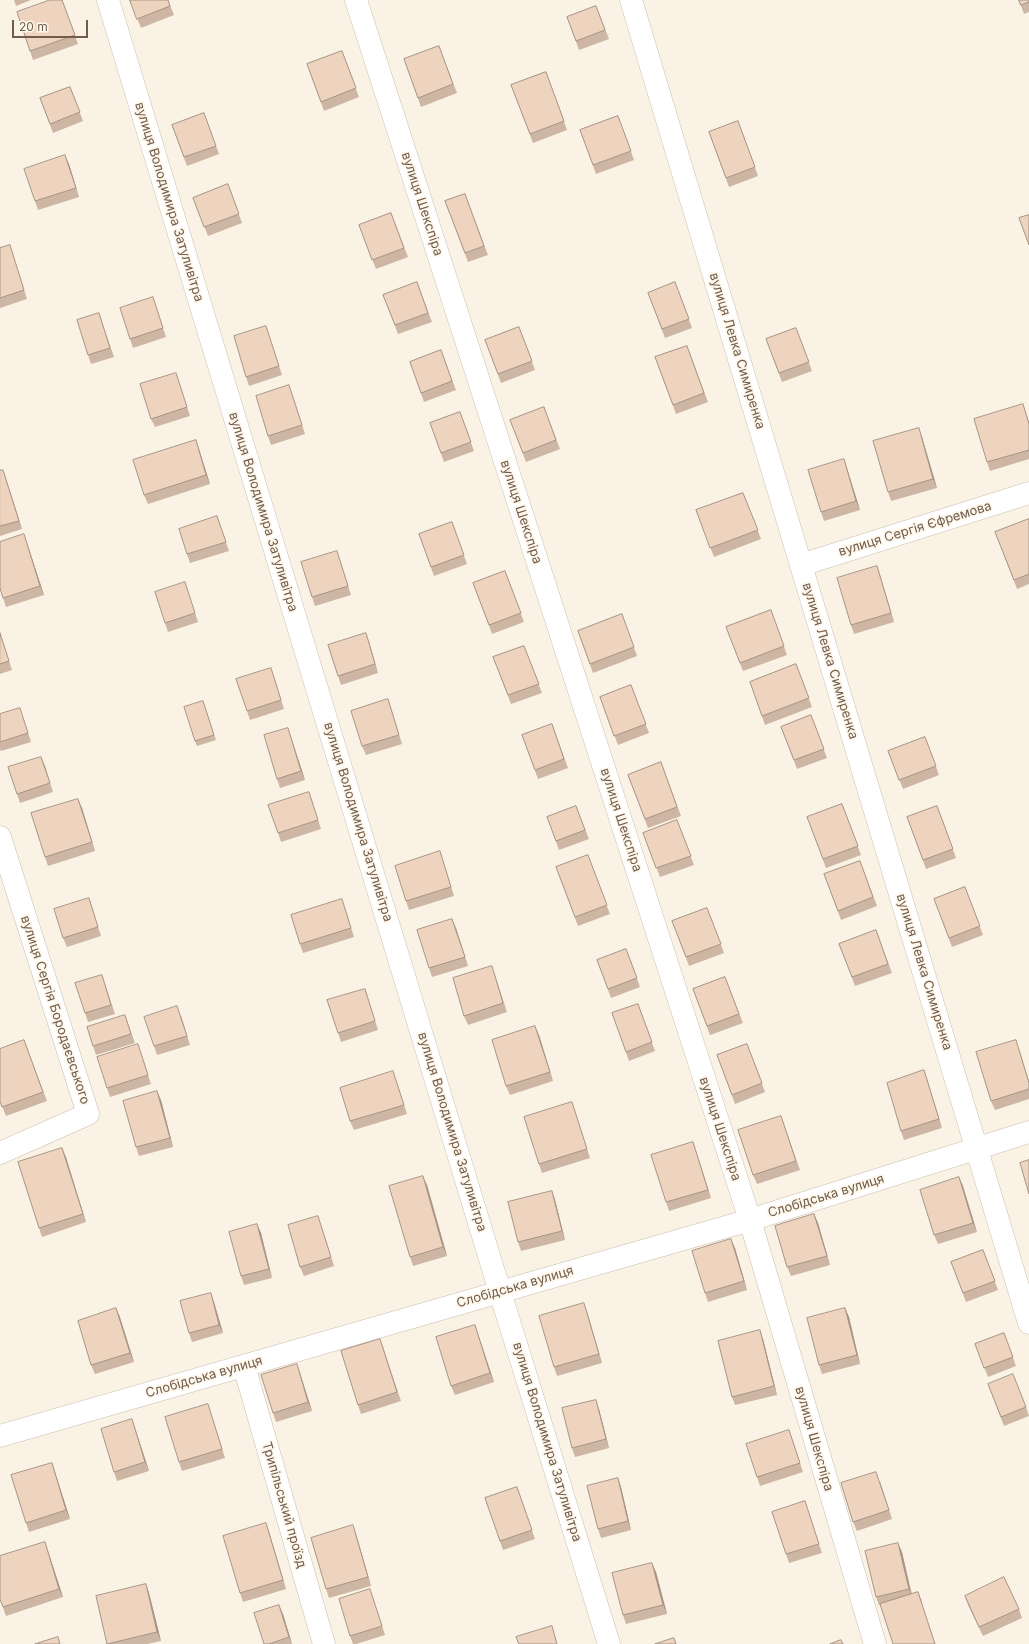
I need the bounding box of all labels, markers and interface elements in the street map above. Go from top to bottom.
scale bar [14,12,90,38]
text: 20 m [19,19,48,34]
street label: вулиця Володимира Затуливітра [131,100,207,304]
street label: вулиця Шекспіра [398,150,446,258]
street label: вулиця Левка Симиренка [706,271,768,431]
street label: вулиця Володимира Затуливітра [225,410,301,614]
street label: вулиця Шекспіра [497,458,545,566]
street label: вулиця Сергія Єфремова [837,498,993,560]
street label: вулиця Левка Симиренка [799,581,861,741]
street label: вулиця Володимира Затуливітра [320,720,396,924]
street label: вулиця Шекспіра [597,766,645,874]
street label: вулиця Левка Симиренка [893,892,955,1052]
street label: вулиця Сергія Бородаєвського [17,914,93,1106]
street label: вулиця Володимира Затуливітра [414,1030,490,1234]
street label: вулиця Шекспіра [696,1075,744,1183]
street label: Слобідська вулиця [766,1171,886,1221]
street label: Слобідська вулиця [455,1263,575,1311]
street label: вулиця Володимира Затуливітра [509,1340,585,1544]
street label: Слобідська вулиця [144,1353,264,1401]
street label: вулиця Шекспіра [792,1385,836,1493]
street label: Трипільський проїзд [258,1440,310,1570]

